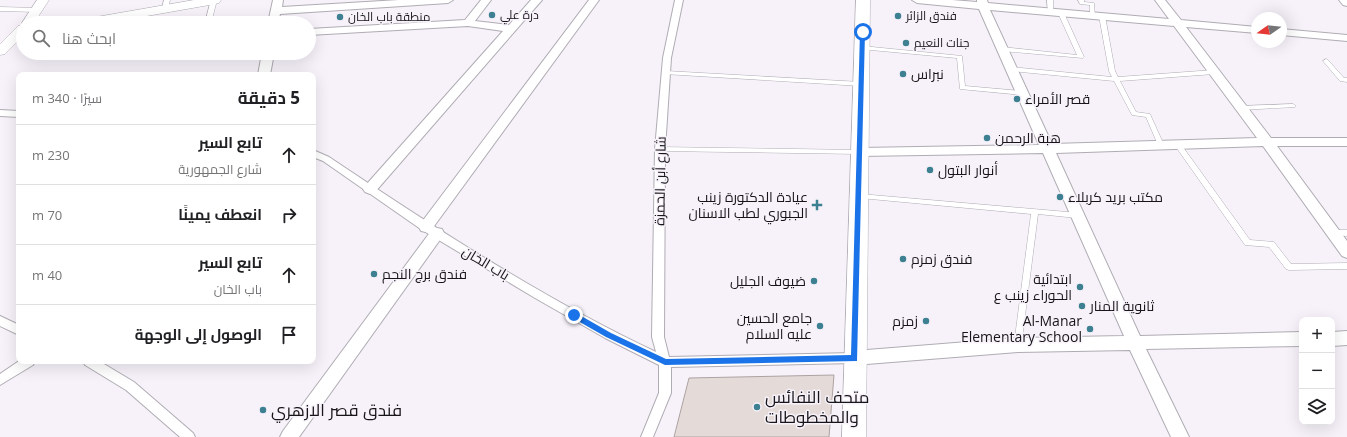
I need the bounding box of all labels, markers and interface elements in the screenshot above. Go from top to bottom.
place label: درة علي [500,6,539,25]
place label: فندق الزائر [905,7,957,24]
place label: منطقة باب الخان [348,8,431,25]
marker: درة علي [487,10,497,20]
marker: فندق الزائر [893,11,903,21]
marker: منطقة باب الخان [335,12,345,22]
north arrow [1251,12,1287,48]
search box [16,16,316,60]
route start [854,23,872,41]
icon: search [30,27,52,49]
text: ابحث هنا [62,28,116,48]
place label: جنات النعيم [914,34,969,51]
marker: جنات النعيم [901,38,911,48]
place label: نبراس [911,64,944,83]
marker: نبراس [898,69,908,79]
text: 5 دقيقة [238,86,300,109]
text: سيرًا · 340 m [32,89,102,107]
place label: قصر الأمراء [1025,89,1090,108]
marker: قصر الأمراء [1012,94,1022,104]
place label: هبة الرحمن [995,128,1061,147]
text: تابع السير [198,132,262,152]
marker: هبة الرحمن [982,133,992,143]
street label: شارع أبن الحمزة [649,136,670,226]
icon: ahead [278,144,300,166]
text: 230 m [32,146,70,164]
text: شارع الجمهورية [178,160,262,178]
place label: أنوار البتول [938,160,998,179]
marker: أنوار البتول [925,165,935,175]
place label: عيادة الدكتورة زينب الجبوري لطب الاسنان [689,187,808,225]
place label: مكتب بريد كربلاء [1068,187,1163,206]
marker: مكتب بريد كربلاء [1055,192,1065,202]
marker: عيادة الدكتورة زينب الجبوري لطب الاسنان [811,199,823,211]
text: انعطف يمينًا [178,204,262,224]
icon: right [278,204,300,226]
text: 70 m [32,206,62,224]
street label: باب الخان [459,241,513,284]
place label: فندق زمزم [911,249,972,269]
text: تابع السير [198,252,262,272]
marker: فندق زمزم [898,254,908,264]
icon: ahead [278,264,300,286]
place label: فندق برج النجم [382,264,467,284]
text: 40 m [32,266,62,284]
marker: فندق برج النجم [369,269,379,279]
place label: ابتدائية الحوراء زينب ع [994,269,1072,304]
place label: ضيوف الجليل [730,271,806,290]
marker: ضيوف الجليل [809,276,819,286]
text: باب الخان [214,280,262,298]
marker: ابتدائية الحوراء زينب ع [1075,282,1085,292]
place label: ثانوية المنار [1089,296,1154,315]
marker: ثانوية المنار [1077,301,1087,311]
route end [565,306,583,324]
place label: جامع الحسين عليه السلام [737,308,812,344]
place label: زمزم [892,311,918,331]
place label: Al-Manar Elementary School [961,311,1082,346]
marker: زمزم [921,316,931,326]
map controls [1299,317,1335,425]
button: + [1299,317,1335,353]
marker: جامع الحسين عليه السلام [815,321,825,331]
text: الوصول إلى الوجهة [135,324,262,344]
icon: arrive [278,324,300,346]
marker: Al-Manar Elementary School [1085,324,1095,334]
button: − [1299,353,1335,389]
place label: متحف النفائس والمخطوطات [765,385,869,428]
button: layers [1299,389,1335,425]
place label: فندق قصر الازهري [271,398,402,423]
marker: متحف النفائس والمخطوطات [752,402,762,412]
marker: فندق قصر الازهري [258,405,268,415]

